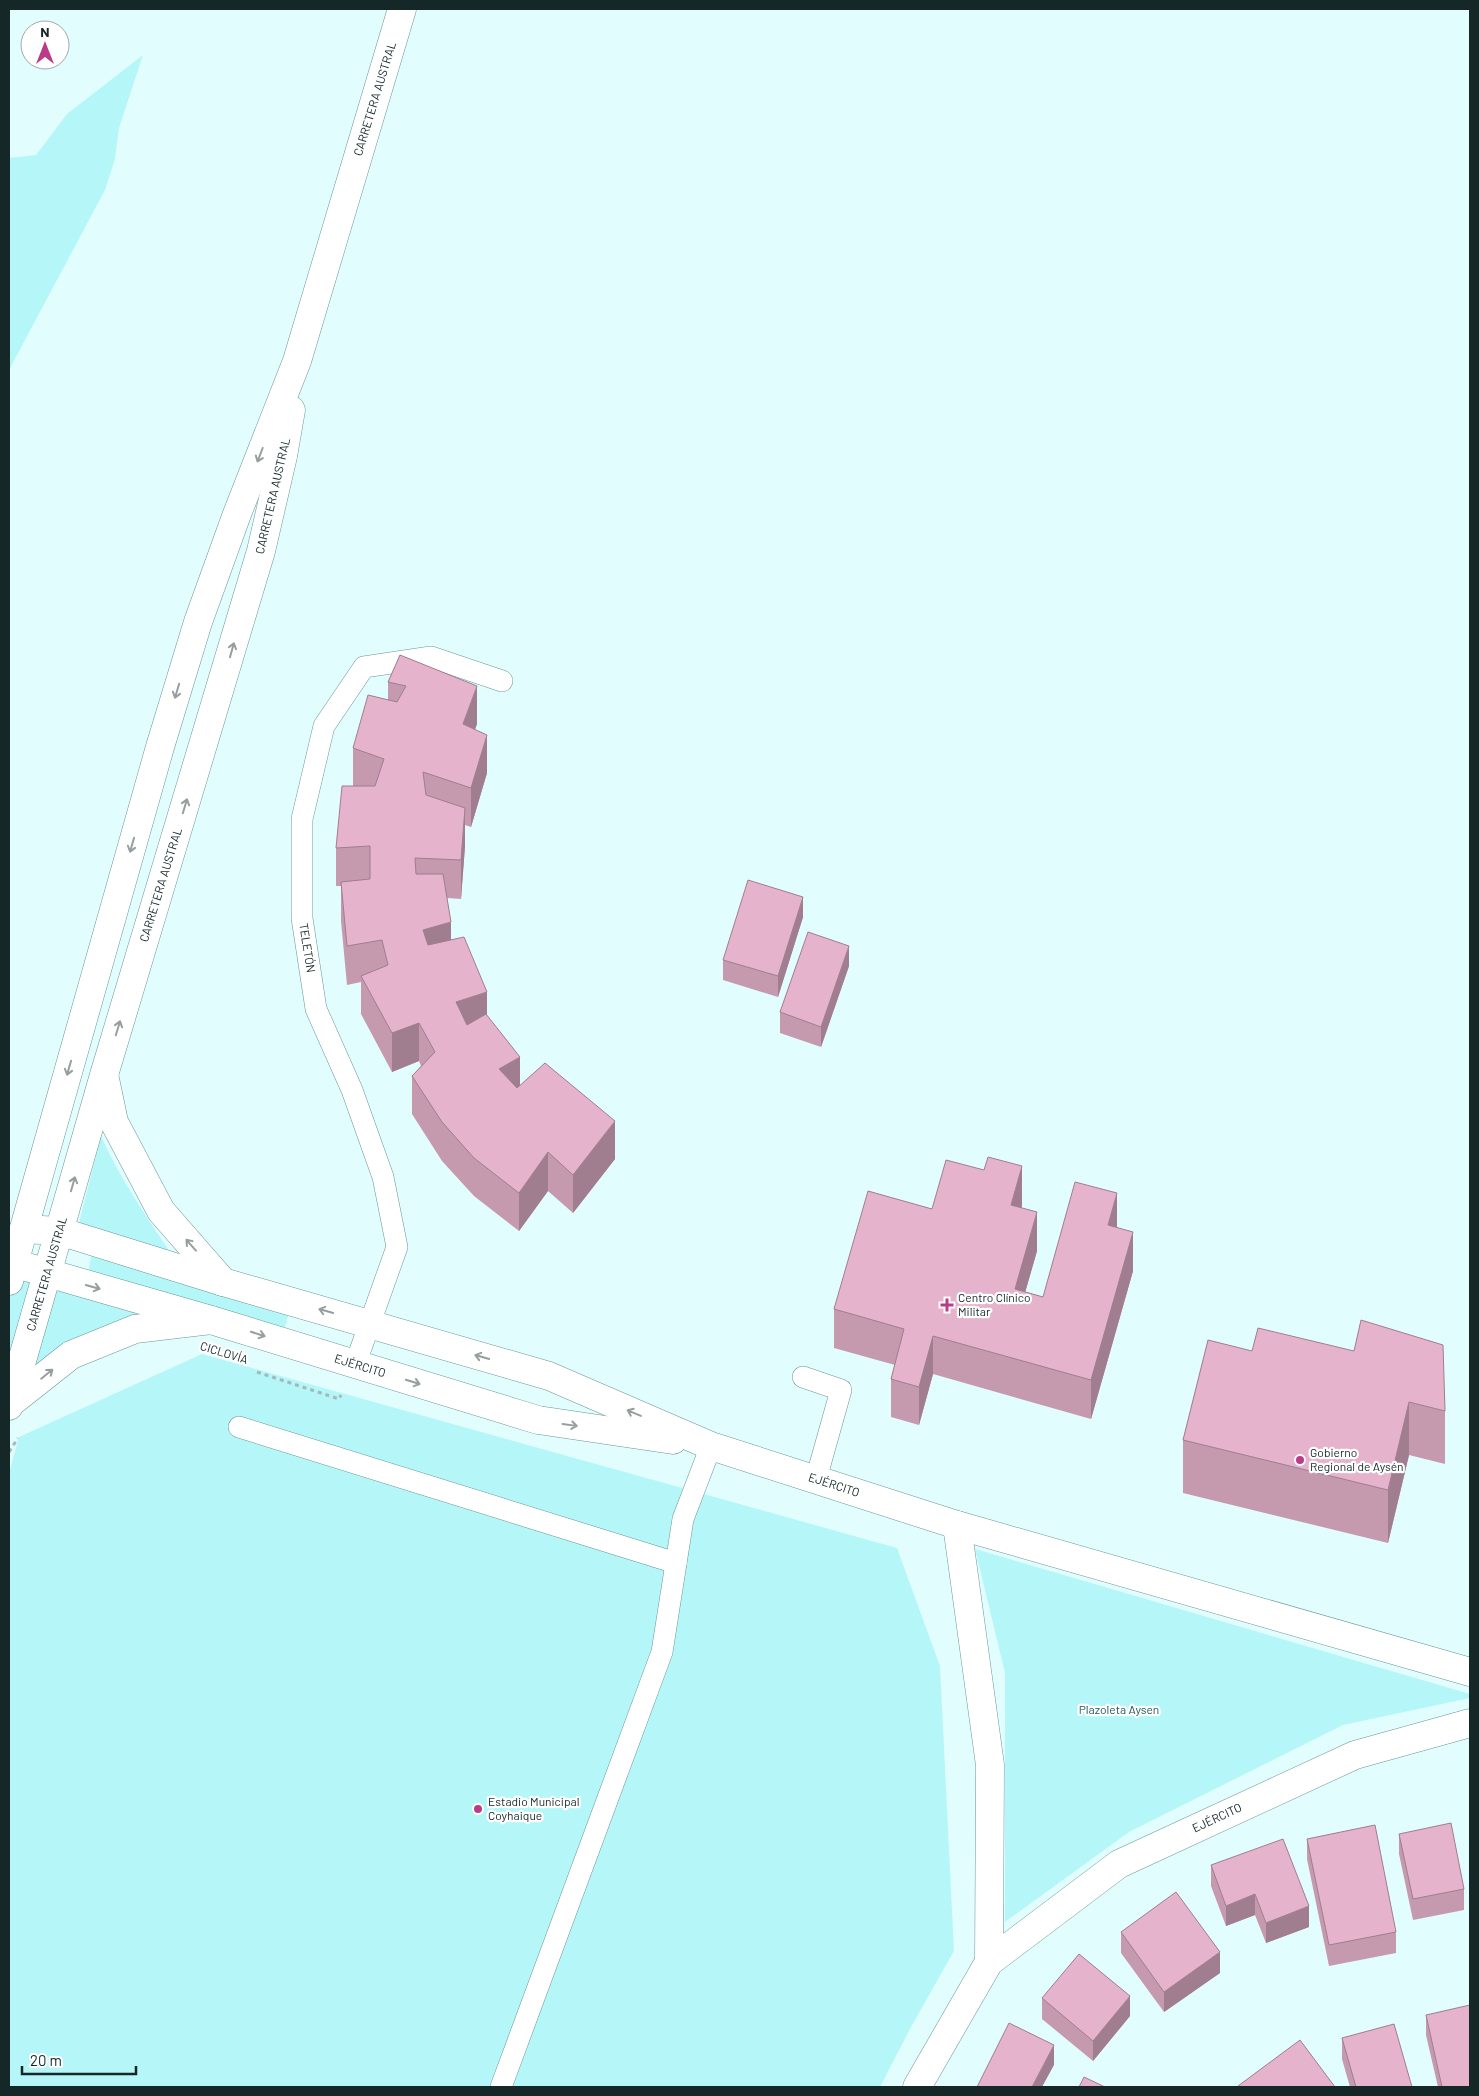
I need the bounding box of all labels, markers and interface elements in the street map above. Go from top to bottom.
north arrow [20,20,70,70]
text: N [40,23,50,40]
street label: CARRETERA AUSTRAL [350,40,398,157]
street label: CARRETERA AUSTRAL [252,436,292,555]
one-way arrow [255,448,264,463]
one-way arrow [227,642,237,658]
one-way arrow [172,683,181,698]
one-way arrow [181,798,191,814]
street label: CARRETERA AUSTRAL [136,826,184,943]
one-way arrow [127,836,137,852]
street label: TELETÓN [297,922,319,974]
one-way arrow [114,1021,123,1037]
one-way arrow [64,1060,74,1076]
one-way arrow [68,1177,78,1193]
street label: CARRETERA AUSTRAL [23,1215,69,1333]
one-way arrow [185,1238,197,1251]
one-way arrow [85,1282,101,1292]
place label: Centro Clínico Militar [958,1290,1031,1318]
marker: Centro Clínico Militar [940,1298,954,1312]
one-way arrow [319,1306,335,1316]
one-way arrow [249,1330,265,1340]
street label: CICLOVÍA [199,1338,250,1366]
street label: EJÉRCITO [333,1351,388,1379]
one-way arrow [475,1351,491,1361]
one-way arrow [41,1368,54,1379]
one-way arrow [405,1378,421,1388]
one-way arrow [627,1408,642,1417]
one-way arrow [561,1420,577,1430]
place label: Gobierno Regional de Aysén [1310,1445,1404,1473]
marker: Gobierno Regional de Aysén [1294,1454,1306,1466]
street label: EJÉRCITO [807,1469,862,1499]
park label: Plazoleta Aysen [1079,1702,1159,1716]
place label: Estadio Municipal Coyhaique [488,1794,579,1822]
street label: EJÉRCITO [1190,1800,1244,1835]
marker: Estadio Municipal Coyhaique [472,1803,484,1815]
scale bar [22,2044,136,2076]
text: 20 m [30,2051,62,2069]

